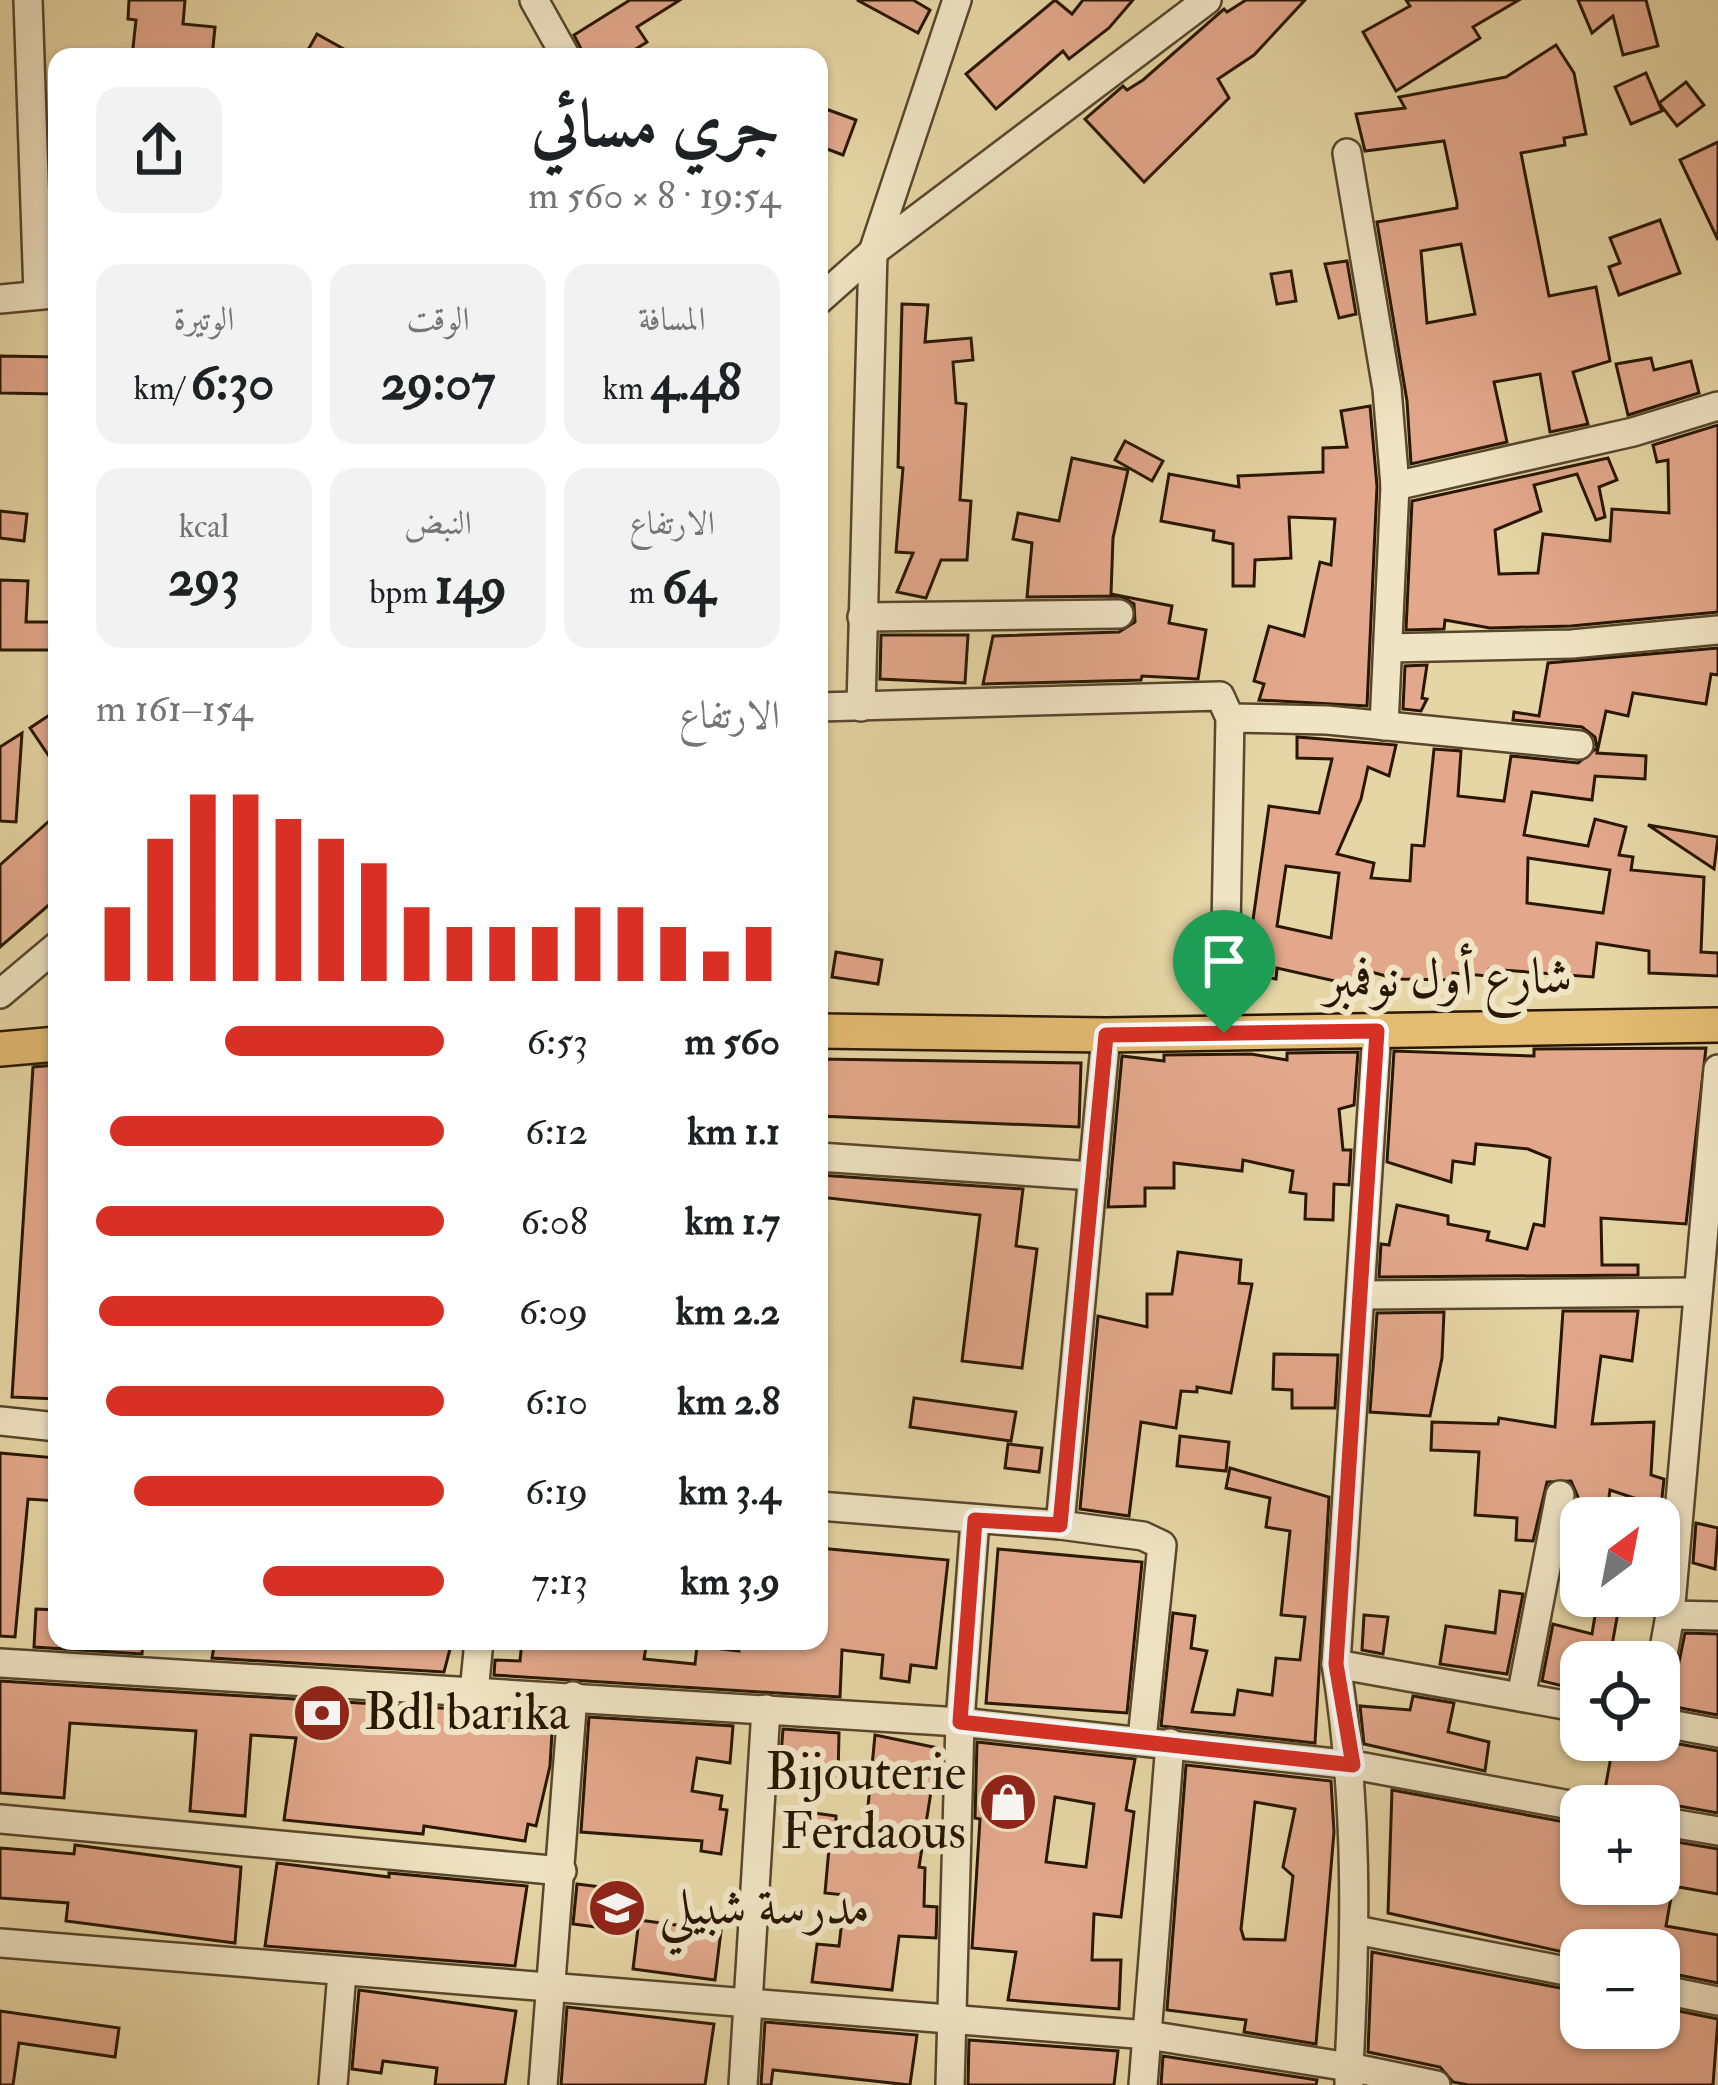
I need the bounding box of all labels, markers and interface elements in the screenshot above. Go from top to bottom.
text: جري مسائي [531,84,780,167]
button: share [96,87,222,213]
text: 19:54 · 8 × 560 m [528,171,780,220]
text: الوتيرة [174,299,234,340]
text: الوقت [406,299,470,340]
text: المسافة [638,299,706,340]
text: 6:30 [190,351,274,415]
text: 29:07 [381,351,495,415]
text: 4.48 [651,351,741,415]
text: /km [134,368,190,409]
text: km [603,368,651,409]
text: النبض [404,503,472,544]
text: الارتفاع [629,503,715,544]
text: kcal [179,506,229,547]
text: 293 [168,547,240,611]
text: 149 [435,555,507,619]
text: 64 [662,555,715,619]
text: bpm [369,572,435,613]
text: m [629,572,662,613]
text: 154–161 m [96,684,252,733]
text: الارتفاع [679,691,780,740]
pin [1173,910,1275,1033]
icon: arrive [1191,928,1257,994]
street label: شارع أول نوفمبر [1318,941,1573,1022]
text: 6:53 [527,1017,588,1066]
text: 560 m [685,1017,780,1066]
text: 6:12 [525,1107,588,1156]
text: 1.1 km [688,1107,780,1156]
text: 6:08 [520,1197,588,1246]
text: 1.7 km [685,1197,780,1246]
text: 6:09 [519,1287,588,1336]
text: 2.2 km [676,1287,780,1336]
text: 6:10 [525,1377,588,1426]
text: 2.8 km [677,1377,780,1426]
text: 6:19 [525,1467,588,1516]
text: 3.4 km [679,1467,780,1516]
north arrow [1560,1497,1680,1617]
map controls [1560,1497,1680,2049]
text: 7:13 [532,1557,588,1606]
text: 3.9 km [680,1557,780,1606]
button: locate [1560,1641,1680,1761]
place label: Bdl barika [364,1681,571,1745]
bank icon: Bdl barika [291,1682,353,1744]
place label: Bijouterie Ferdaous [765,1741,966,1864]
shop icon: Bijouterie Ferdaous [977,1771,1039,1833]
button: + [1560,1785,1680,1905]
place label: مدرسة شبيلي [659,1876,870,1956]
school or university icon: مدرسة شبيلي [586,1877,648,1939]
button: − [1560,1929,1680,2049]

